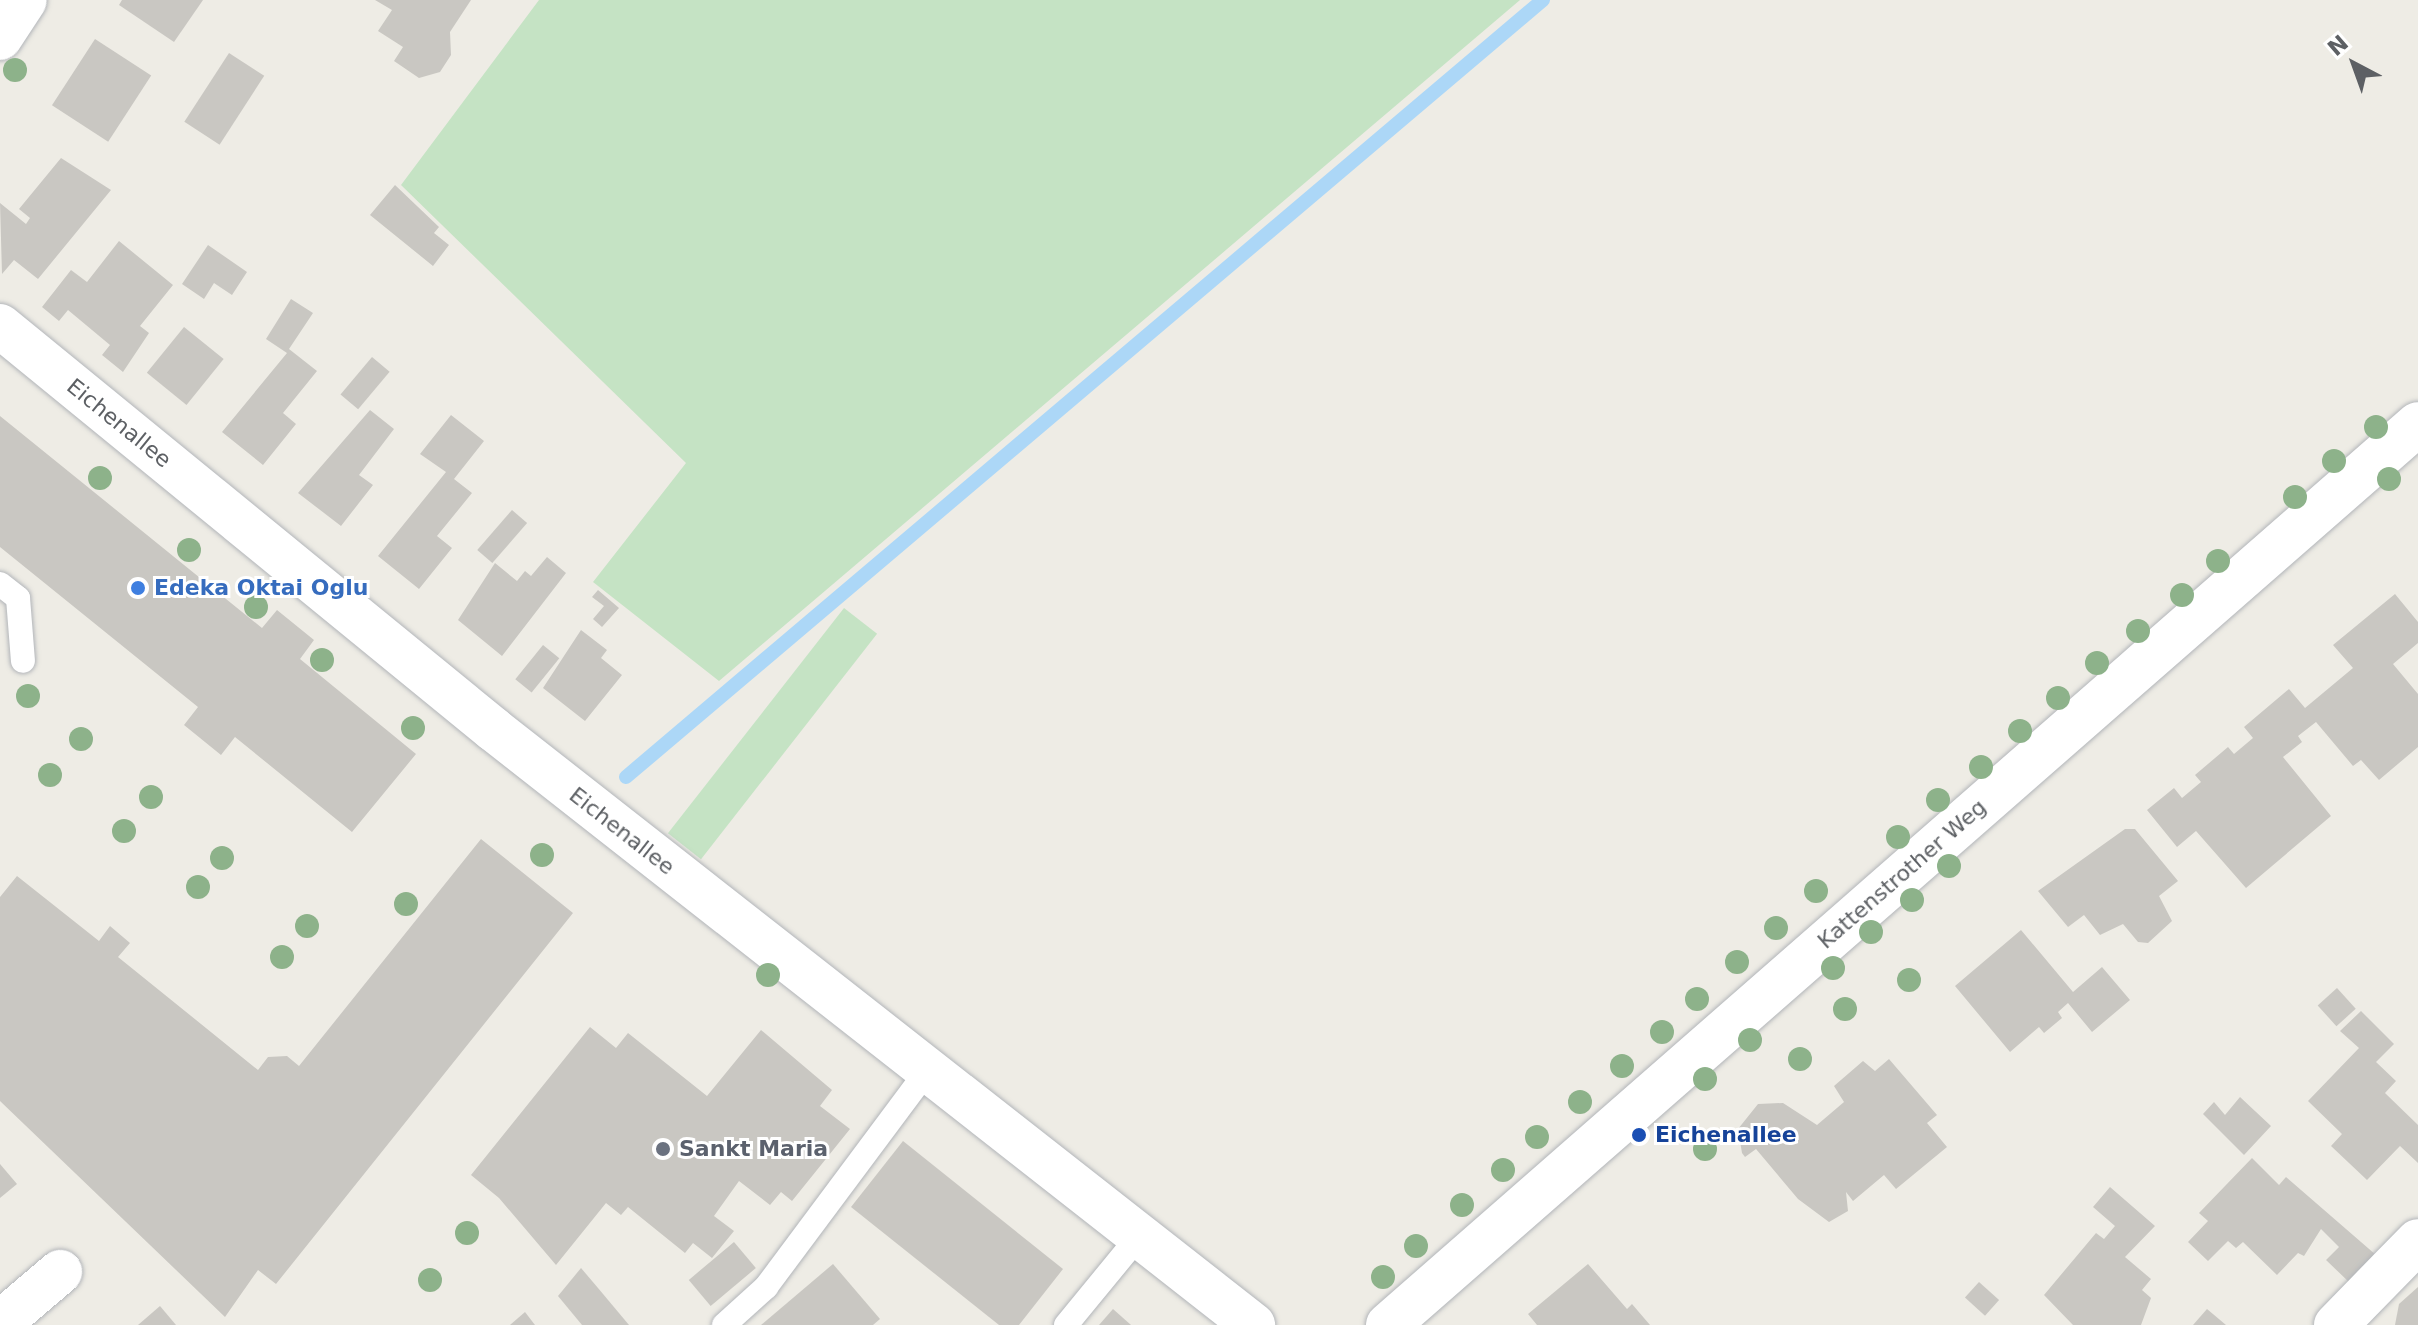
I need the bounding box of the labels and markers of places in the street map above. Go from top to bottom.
place label: Edeka Oktai Oglu [154,575,368,601]
marker: Edeka Oktai Oglu [129,579,147,597]
place label: Eichenallee [1655,1122,1797,1148]
marker: Eichenallee [1630,1126,1648,1144]
place label: Sankt Maria [679,1136,828,1162]
marker: Sankt Maria [654,1140,672,1158]

